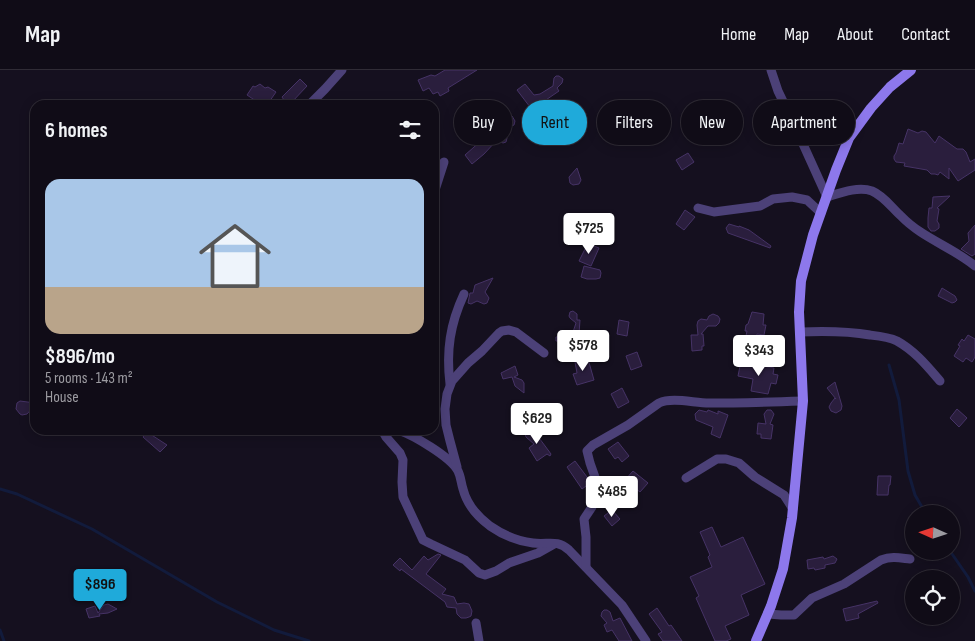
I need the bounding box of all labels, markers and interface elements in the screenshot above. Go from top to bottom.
text: Map [25,20,60,49]
text: Home [721,24,756,45]
text: Map [784,24,809,45]
text: About [837,24,873,45]
text: Contact [901,24,950,45]
chip: Buy [454,100,512,145]
chip: Rent [522,100,587,145]
chip: Filters [597,100,671,145]
chip: New [681,100,743,145]
chip: Apartment [753,100,855,145]
icon: filters [396,116,424,144]
text: 6 homes [45,118,108,143]
icon: home [190,211,280,301]
pin: $725 [559,212,619,255]
text: $725 [574,219,604,238]
pin: $578 [553,330,613,372]
pin: $343 [729,334,789,377]
text: $578 [568,336,598,355]
text: $343 [744,341,774,360]
text: $896/mo [45,344,115,369]
text: 5 rooms · 143 m² [45,369,133,388]
text: House [45,388,79,407]
pin: $629 [507,402,567,445]
text: $629 [522,409,552,428]
pin: $485 [582,476,642,518]
text: $485 [597,482,627,501]
north arrow [905,505,960,560]
map controls [905,505,960,625]
pin: $896 [70,568,130,611]
button: locate [905,570,960,625]
text: $896 [85,575,115,594]

